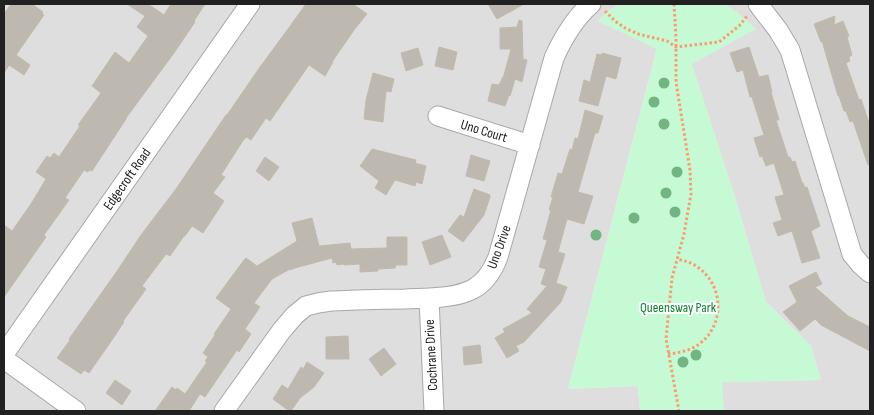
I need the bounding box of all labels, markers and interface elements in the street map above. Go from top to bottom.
street label: Uno Court [459,116,509,146]
street label: Edgecroft Road [100,145,155,213]
street label: Uno Drive [483,223,515,271]
park label: Queensway Park [640,299,717,316]
street label: Cochrane Drive [421,319,441,391]

